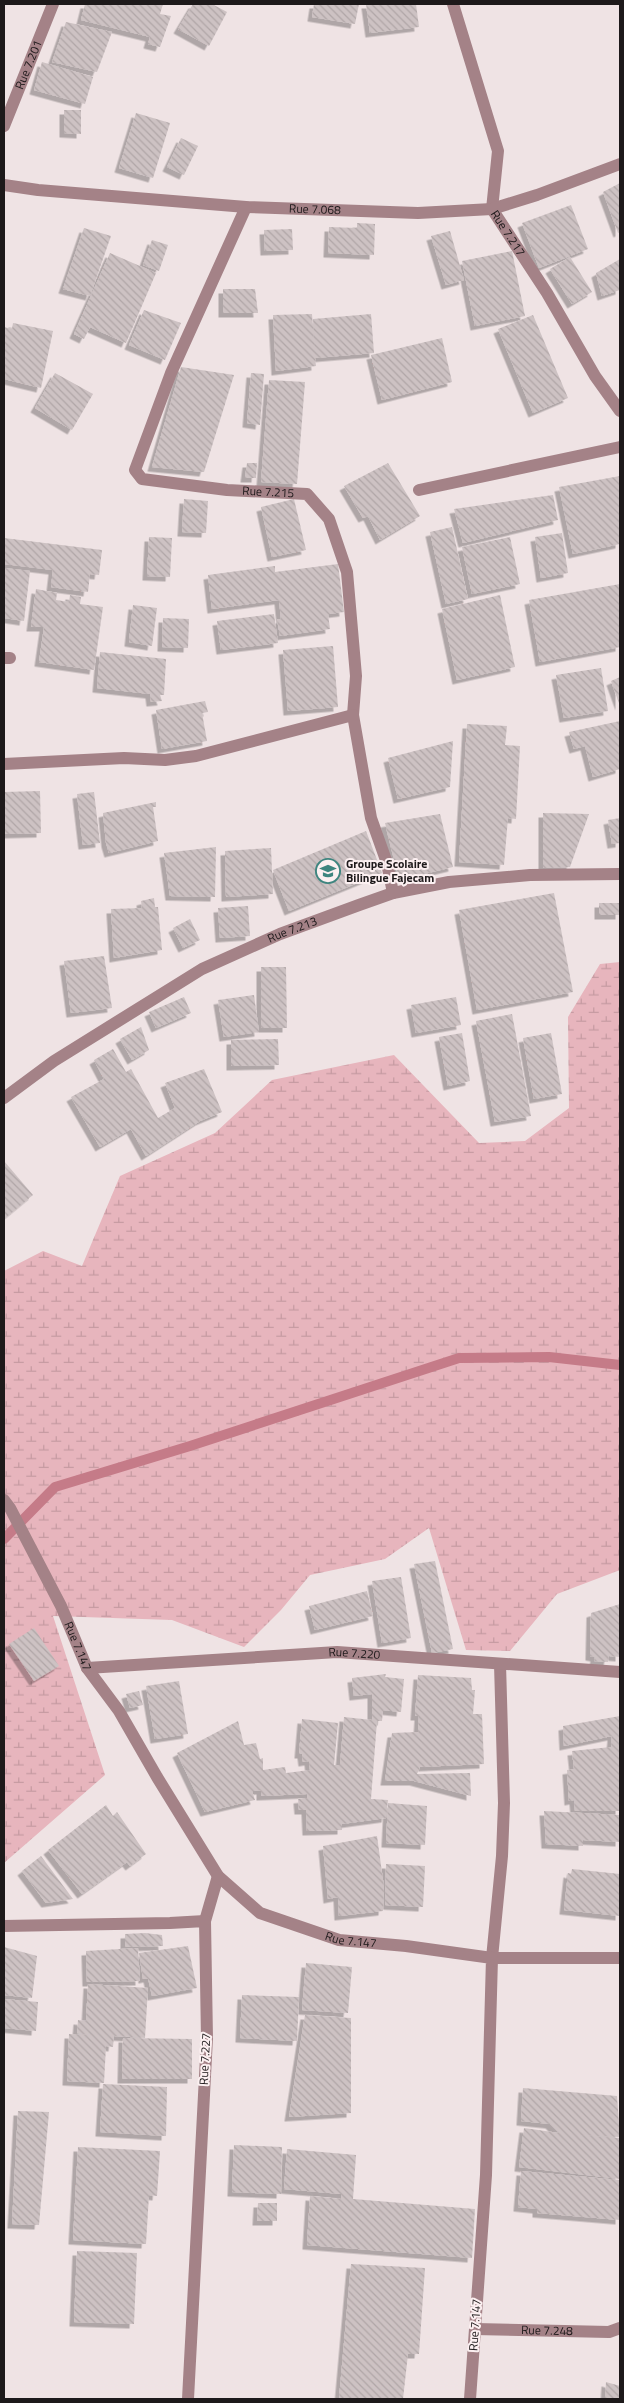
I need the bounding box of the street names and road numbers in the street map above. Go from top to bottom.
street label: Rue 7.201 [10,37,47,92]
street label: Rue 7.068 [289,199,341,219]
street label: Rue 7.217 [486,206,530,260]
street label: Rue 7.215 [242,481,295,502]
street label: Rue 7.213 [264,911,320,948]
street label: Rue 7.147 [59,1618,97,1674]
street label: Rue 7.220 [328,1642,381,1664]
street label: Rue 7.147 [323,1926,378,1952]
street label: Rue 7.227 [194,2033,215,2085]
street label: Rue 7.147 [463,2298,486,2352]
street label: Rue 7.248 [521,2320,573,2340]

